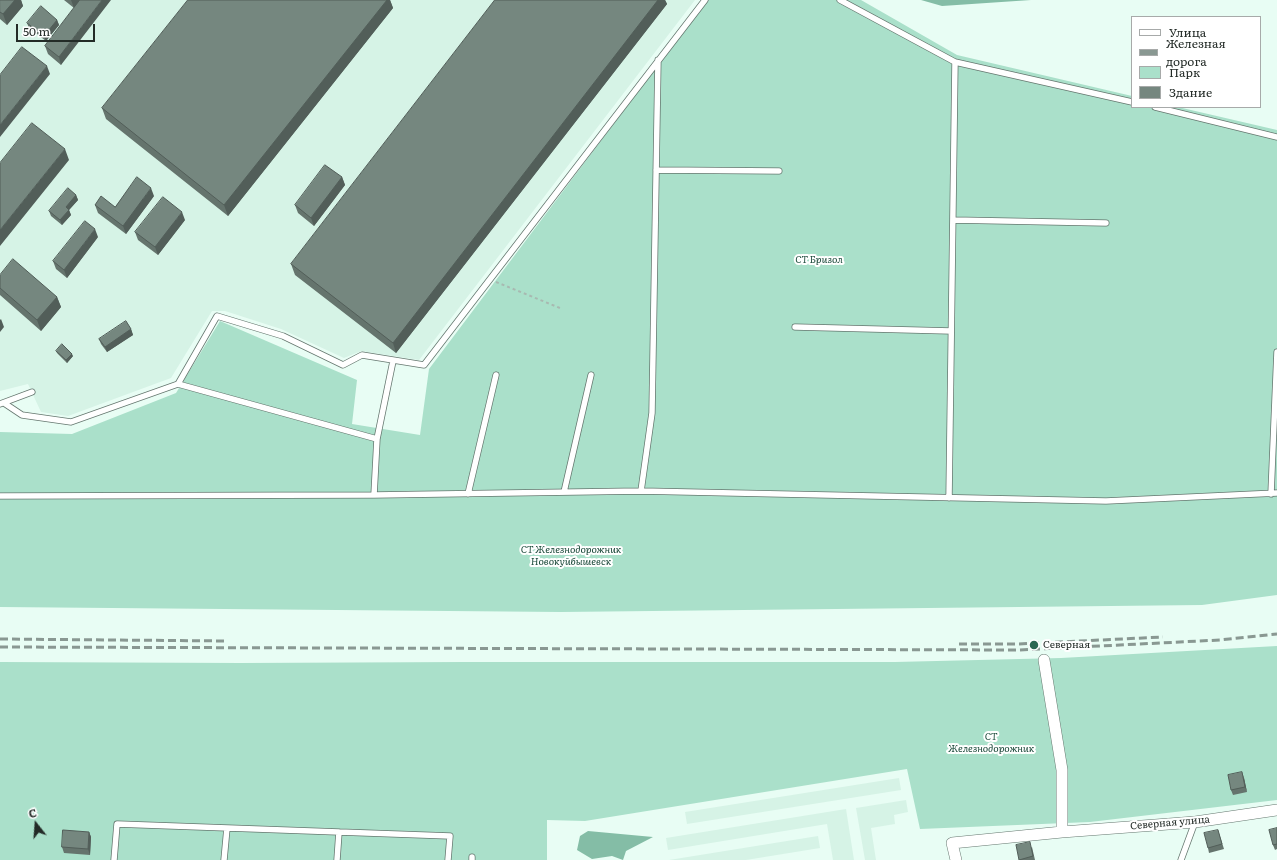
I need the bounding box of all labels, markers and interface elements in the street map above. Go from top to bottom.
scale bar [18,16,97,42]
legend [1131,16,1261,108]
text: 50 m [23,22,50,40]
text: Улица [1169,23,1206,41]
text: Железная дорога [1166,34,1226,70]
text: Парк [1169,63,1200,81]
text: Здание [1169,83,1212,101]
park label: СТ Бризол [795,254,843,266]
park label: СТ Железнодорожник Новокуйбышевск [521,544,621,568]
marker: Северная [1028,639,1040,651]
place label: Северная [1043,639,1090,651]
park label: СТ Железнодорожник [948,731,1034,754]
north arrow [16,804,56,844]
text: С [26,804,39,821]
street label: Северная улица [1130,814,1210,832]

